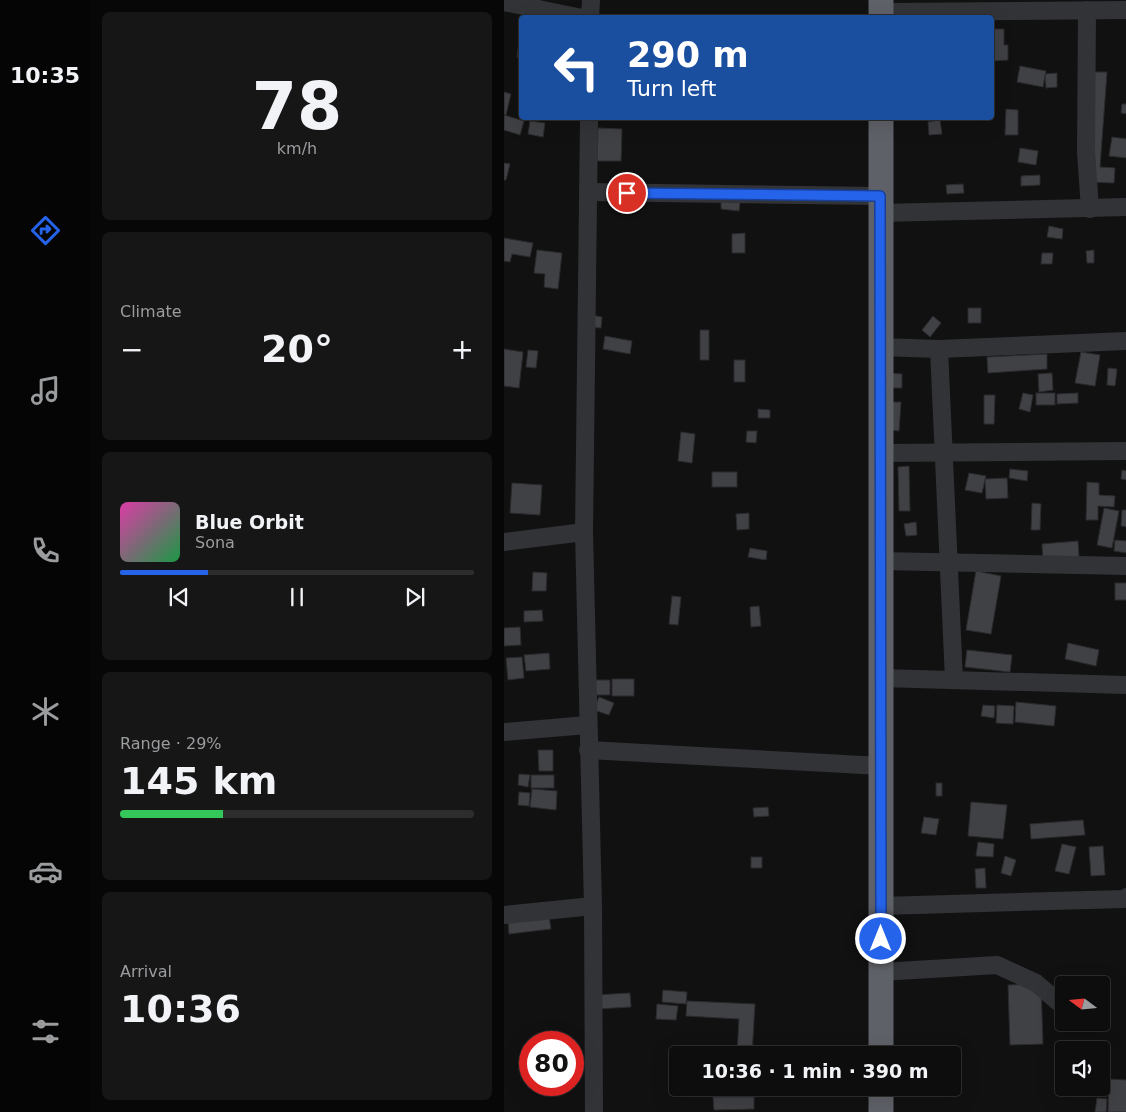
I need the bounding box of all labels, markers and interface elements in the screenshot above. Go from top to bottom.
icon: left [544,35,609,100]
text: 290 m [627,35,749,75]
text: 10:35 [10,63,80,88]
text: 78 [252,69,342,144]
text: Turn left [627,76,716,101]
text: km/h [277,139,317,158]
pin [606,172,648,214]
icon: arrive [613,179,641,207]
icon: directions [28,213,63,248]
text: Climate [120,302,182,321]
text: 20° [261,327,333,371]
text: − [120,333,143,366]
text: + [451,333,474,366]
icon: music [28,373,63,408]
text: Blue Orbit [195,511,304,533]
icon: phone [28,533,63,568]
text: Sona [195,533,235,552]
icon: previous [165,583,193,611]
icon: pause [283,583,311,611]
icon: next [401,583,429,611]
icon: climate [28,694,63,729]
text: Range · 29% [120,734,222,753]
text: 145 km [120,759,277,803]
icon: car [28,854,63,889]
position arrow [854,912,906,964]
text: Arrival [120,962,172,981]
north arrow [1055,976,1110,1031]
map controls [1055,976,1110,1096]
text: 10:36 [120,987,241,1031]
icon: filters [28,1014,63,1049]
speed limit sign: 80 [519,1031,584,1096]
button: sound [1055,1041,1110,1096]
text: 10:36 · 1 min · 390 m [701,1060,929,1082]

